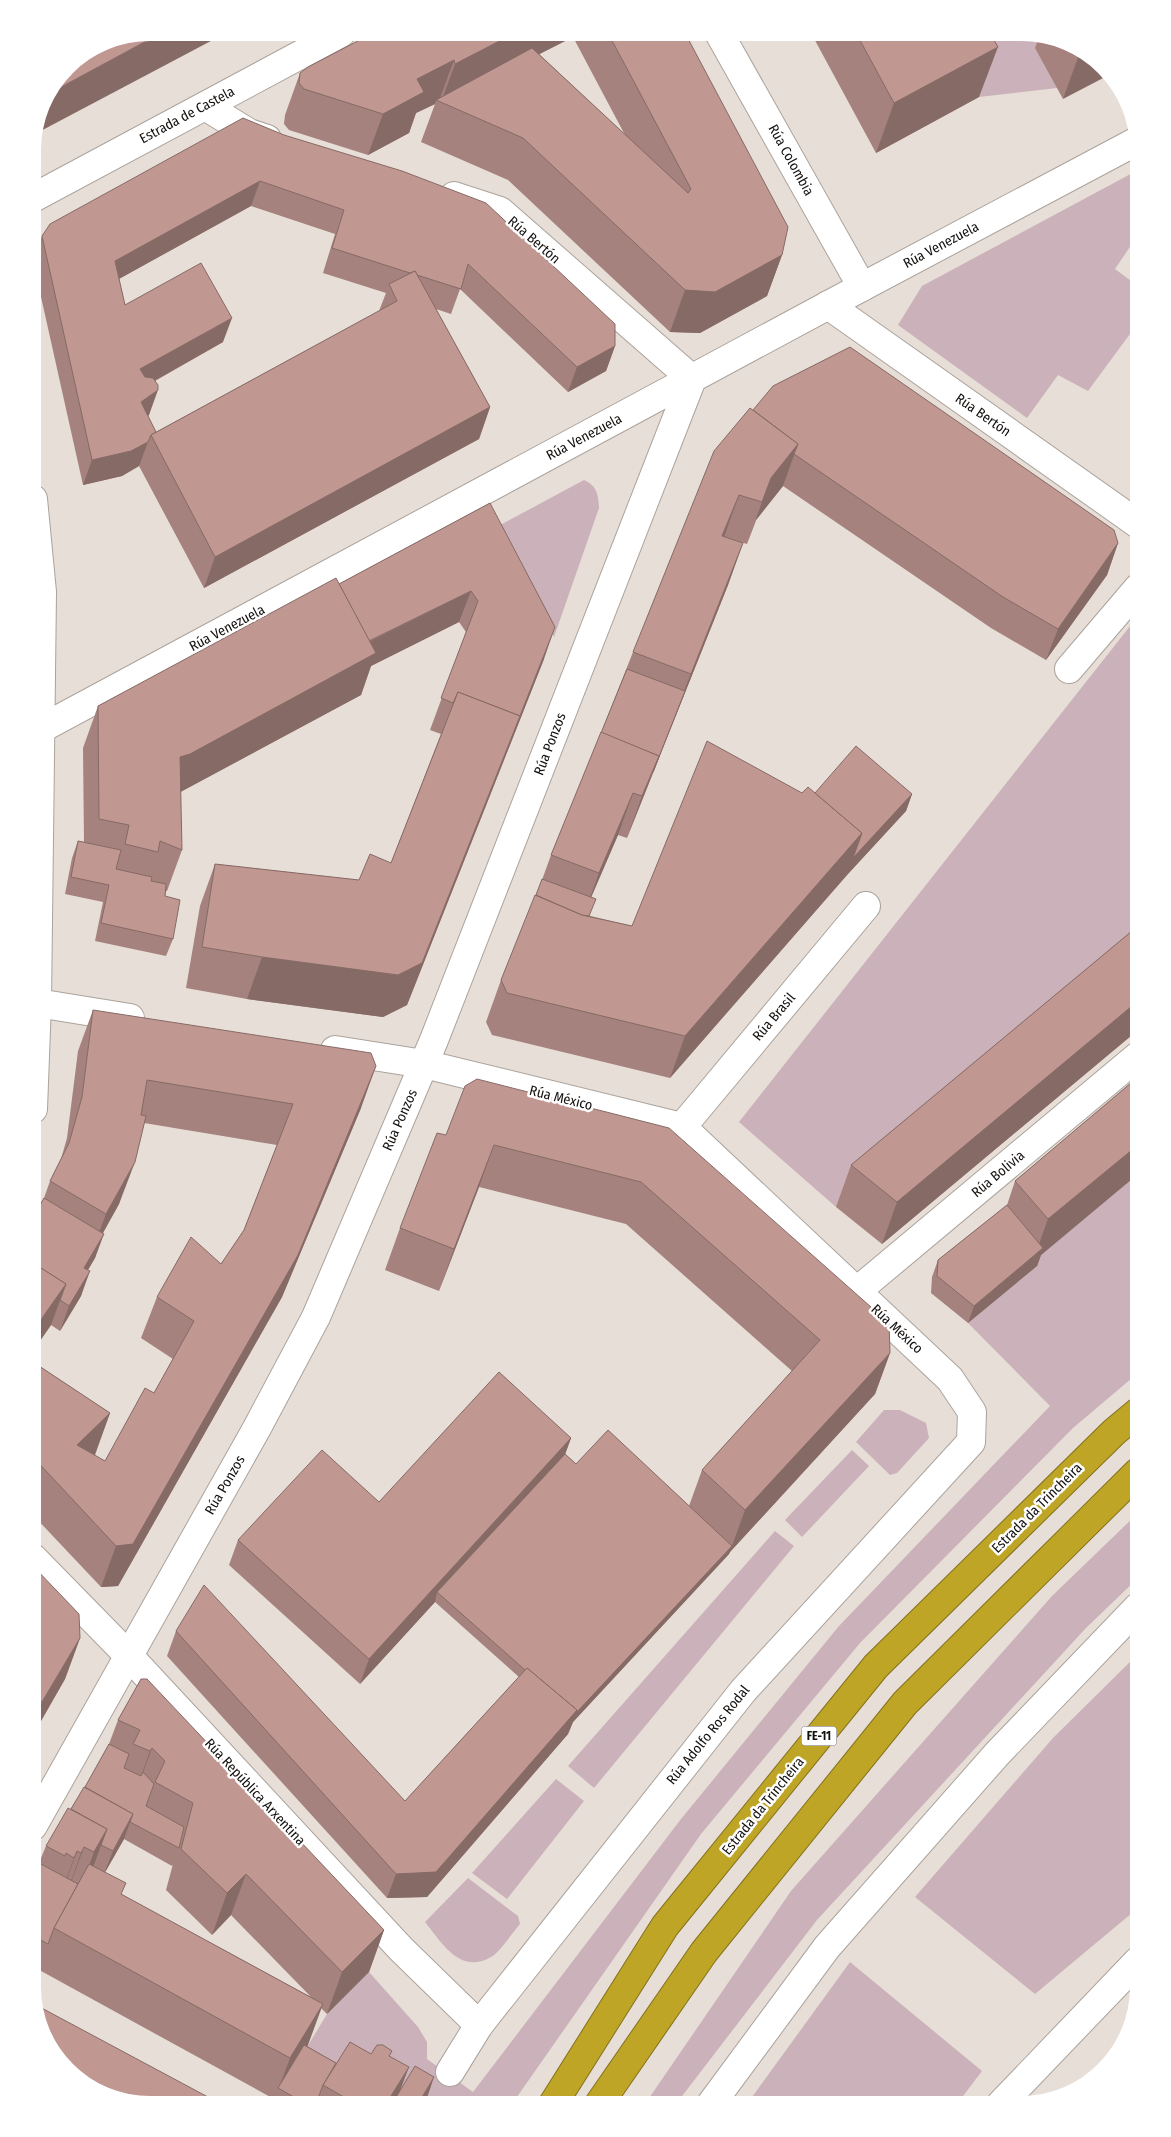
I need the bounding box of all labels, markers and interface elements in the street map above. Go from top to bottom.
street label: Estrada de Castela [137,83,238,147]
street label: Rúa Colombia [764,121,818,199]
street label: Rúa Bertón [504,213,564,267]
street label: Rúa Venezuela [900,218,982,272]
street label: Rúa Bertón [952,390,1014,440]
street label: Rúa Venezuela [543,410,625,464]
street label: Rúa Venezuela [186,601,268,655]
street label: Rúa Ponzos [530,710,570,778]
street label: Rúa Brasil [749,989,799,1044]
street label: Rúa México [528,1082,594,1114]
street label: Rúa Ponzos [379,1087,421,1153]
street label: Rúa Bolivia [968,1147,1028,1201]
street label: Rúa México [868,1301,926,1357]
street label: Rúa Ponzos [201,1452,249,1518]
street label: Estrada da Trincheira [988,1459,1086,1557]
street label: Rúa Adolfo Ros Rodal [663,1682,753,1788]
road number: FE-11 [802,1726,836,1745]
street label: Rúa República Arxentina [201,1735,309,1849]
street label: Estrada da Trincheira [718,1754,808,1858]

